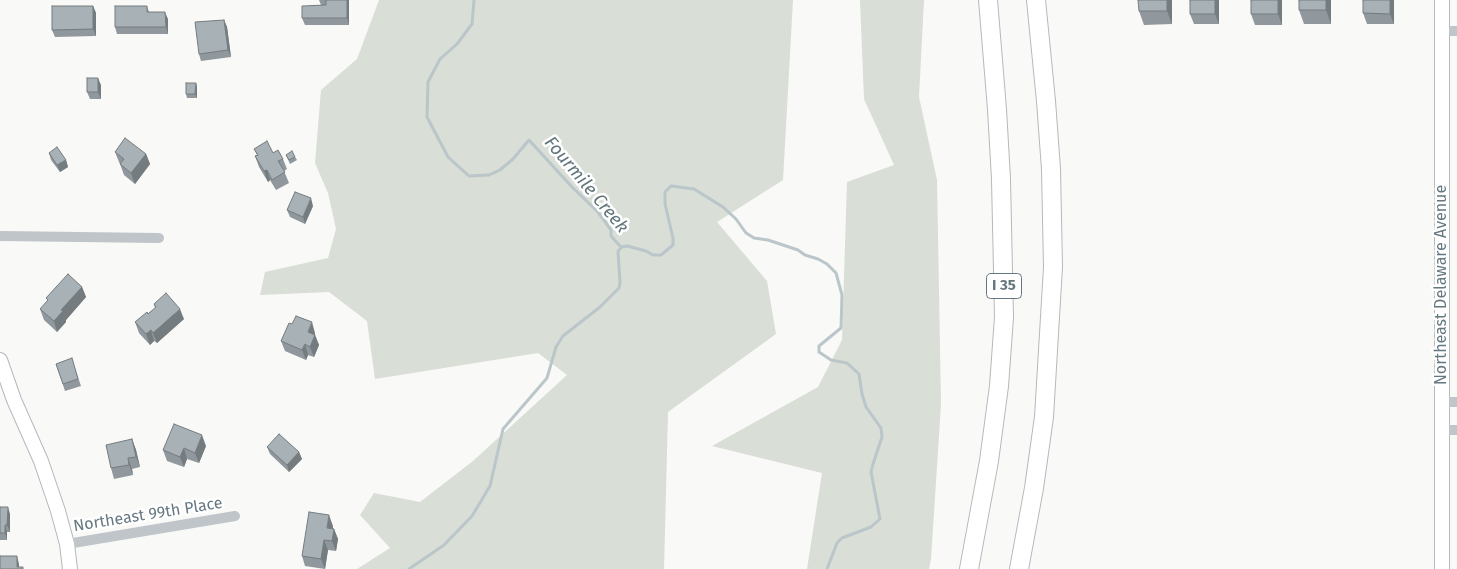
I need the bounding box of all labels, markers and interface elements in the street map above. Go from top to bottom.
water label: Fourmile Creek [539,132,633,238]
street label: Northeast Delaware Avenue [1432,185,1452,385]
road number: I 35 [986,274,1022,298]
street label: Northeast 99th Place [72,494,224,536]

